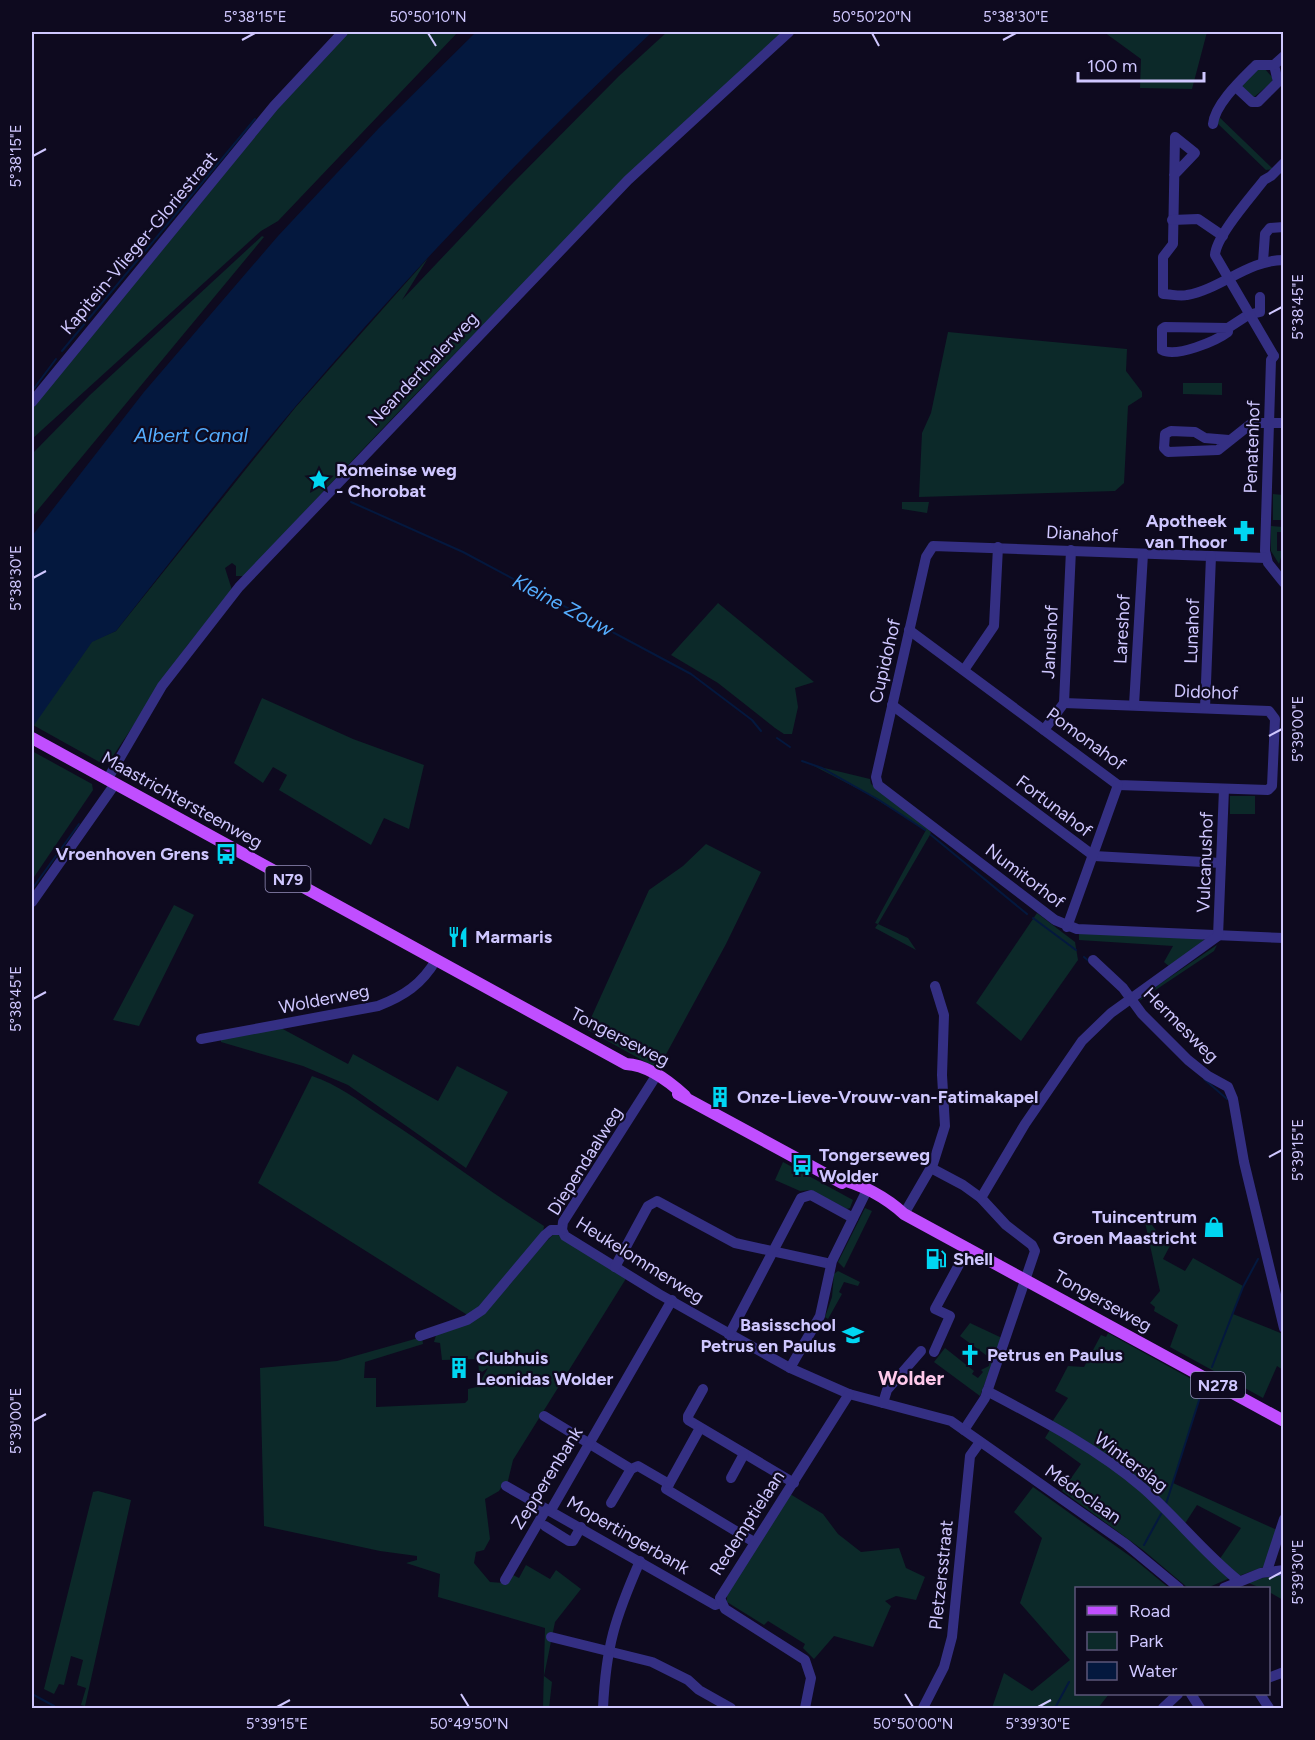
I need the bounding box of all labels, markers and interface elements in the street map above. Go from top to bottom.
text: 5°38'15"E [223,8,287,26]
text: 50°50'10"N [389,8,467,26]
text: 50°50'20"N [832,8,912,26]
text: 5°38'30"E [983,8,1049,26]
scale bar [1078,45,1204,83]
text: 100 m [1087,55,1137,77]
text: 5°38'15"E [7,124,25,188]
street label: Kapitein-Vlieger-Gloriestraat [56,147,222,339]
text: 5°38'45"E [1289,274,1307,340]
street label: Neanderthalerweg [363,308,483,430]
street label: Penatenhof [1239,400,1265,494]
water label: Albert Canal [133,423,248,447]
place label: Romeinse weg - Chorobat [336,459,457,502]
place icon: Romeinse weg - Chorobat [307,468,331,492]
place label: Apotheek van Thoor [1145,510,1227,553]
pharmacy icon: Apotheek van Thoor [1232,519,1256,543]
street label: Dianahof [1045,521,1119,547]
text: 5°38'30"E [7,545,25,611]
water label: Kleine Zouw [509,568,619,642]
street label: Lareshof [1109,593,1135,665]
street label: Lunahof [1180,597,1204,664]
street label: Janushof [1037,604,1063,680]
street label: Cupidohof [865,616,905,705]
street label: Didohof [1173,680,1239,704]
text: 5°39'00"E [1289,696,1307,762]
street label: Pomonahof [1042,703,1130,775]
street label: Maastrichtersteenweg [98,747,266,853]
street label: Fortunahof [1012,770,1097,842]
street label: Vulcanushof [1192,811,1218,913]
street label: Numitorhof [981,839,1069,913]
bus stop icon: Vroenhoven Grens [214,842,238,866]
place label: Vroenhoven Grens [56,843,210,865]
road number: N79 [266,866,310,892]
restaurant icon: Marmaris [446,925,470,949]
place label: Marmaris [475,926,553,948]
text: 5°38'45"E [7,966,25,1032]
street label: Wolderweg [277,979,371,1019]
street label: Hermesweg [1139,983,1223,1067]
street label: Tongerseweg [567,1003,673,1071]
building icon: Onze-Lieve-Vrouw-van-Fatimakapel [708,1085,732,1109]
place label: Onze-Lieve-Vrouw-van-Fatimakapel [737,1086,1038,1108]
street label: Diependaalweg [543,1103,627,1219]
text: 5°39'15"E [1289,1119,1307,1181]
place label: Tongerseweg Wolder [819,1144,930,1187]
bus stop icon: Tongerseweg Wolder [790,1153,814,1177]
place label: Tuincentrum Groen Maastricht [1053,1206,1197,1249]
street label: Heukelommerweg [572,1212,708,1308]
shop icon: Tuincentrum Groen Maastricht [1202,1215,1226,1239]
fuel station icon: Shell [924,1247,948,1271]
place label: Shell [953,1248,993,1270]
street label: Tongerseweg [1050,1265,1156,1337]
place label: Basisschool Petrus en Paulus [700,1314,837,1357]
school or university icon: Basisschool Petrus en Paulus [841,1323,865,1347]
church icon: Petrus en Paulus [958,1343,982,1367]
place label: Petrus en Paulus [987,1344,1123,1366]
place label: Clubhuis Leonidas Wolder [476,1347,614,1390]
building icon: Clubhuis Leonidas Wolder [447,1356,471,1380]
district label: Wolder [878,1366,944,1390]
road number: N278 [1191,1372,1245,1398]
text: 5°39'00"E [7,1388,25,1454]
street label: Zepperenbank [507,1422,587,1533]
street label: Winterslag [1090,1427,1172,1497]
street label: Médoclaan [1041,1460,1125,1528]
street label: Redemptielaan [705,1466,789,1580]
street label: Mopertingerbank [563,1491,694,1579]
street label: Pletzersstraat [924,1519,958,1631]
text: 5°39'30"E [1289,1539,1307,1605]
legend [1075,1587,1270,1695]
text: Road [1129,1600,1170,1622]
text: Park [1129,1630,1164,1652]
text: Water [1129,1660,1177,1682]
text: 5°39'15"E [246,1715,308,1733]
text: 50°49'50"N [429,1715,509,1733]
text: 50°50'00"N [873,1715,953,1733]
text: 5°39'30"E [1005,1715,1071,1733]

